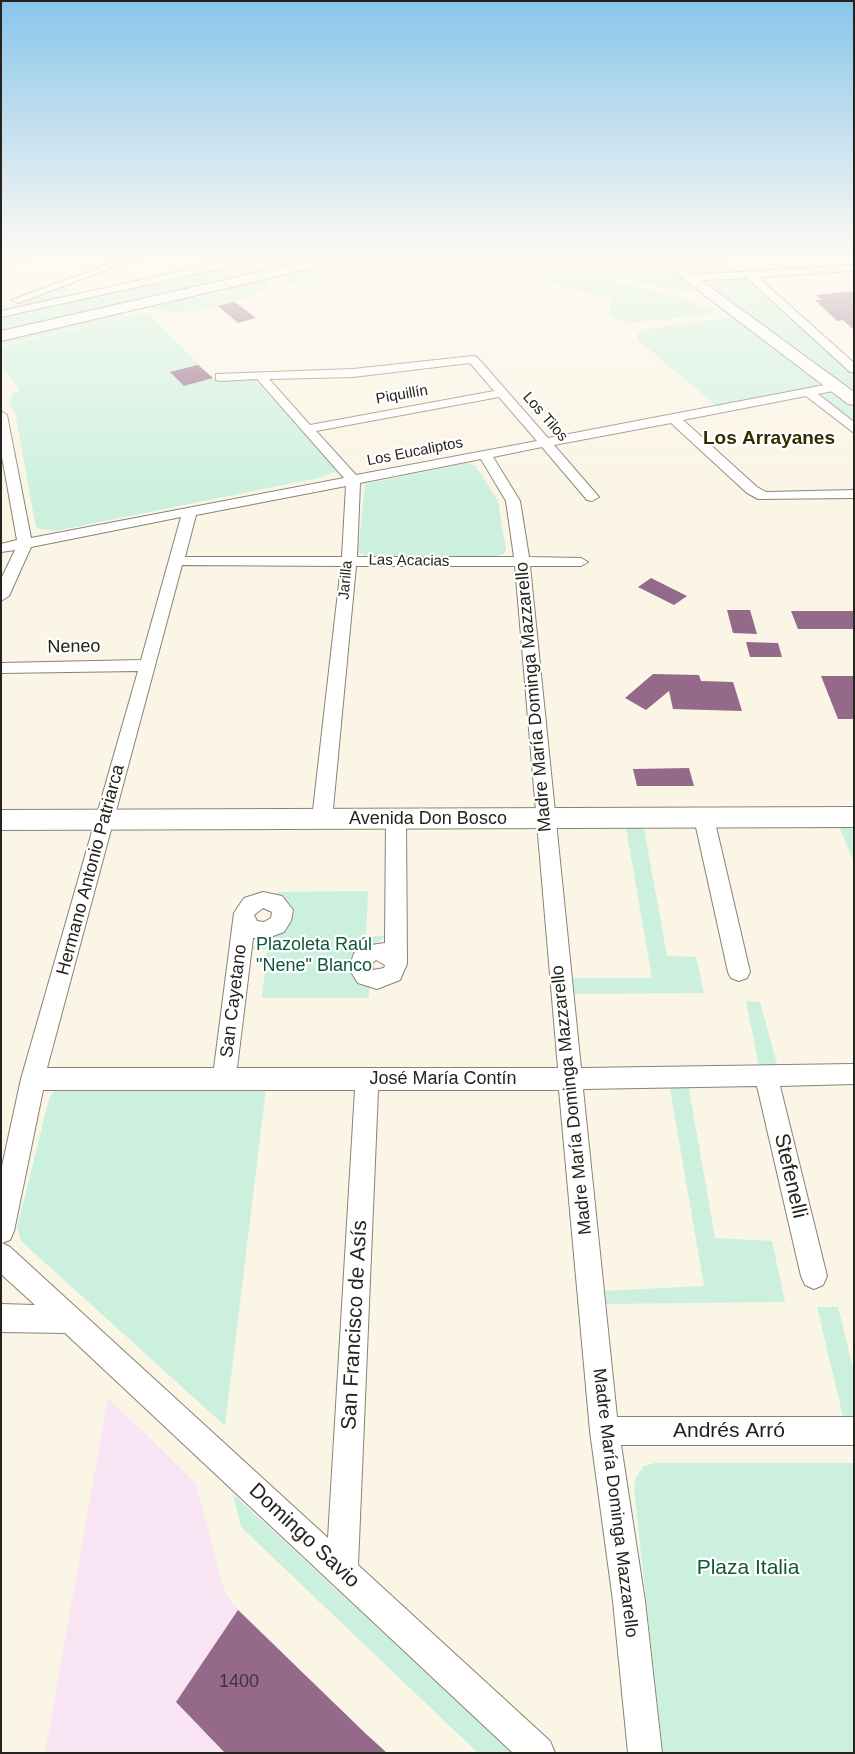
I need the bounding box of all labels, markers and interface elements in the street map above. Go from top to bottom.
street label: Piquillín [375,382,429,408]
street label: Los Tilos [519,389,571,445]
district label: Los Arrayanes [703,428,835,450]
street label: Los Eucaliptos [365,434,465,470]
street label: Las Acacias [368,551,450,571]
street label: Jarilla [335,560,357,600]
street label: Madre María Dominga Mazzarello [511,561,557,833]
street label: Neneo [47,636,101,658]
street label: Hermano Antonio Patriarca [52,762,130,978]
street label: Avenida Don Bosco [349,808,507,830]
park label: Plazoleta Raúl "Nene" Blanco [256,934,372,976]
street label: San Cayetano [216,943,252,1059]
street label: Madre María Dominga Mazzarello [547,964,597,1236]
street label: José María Contín [369,1068,517,1090]
street label: Stefenelli [768,1131,812,1221]
street label: San Francisco de Asís [337,1219,373,1431]
street label: Madre María Dominga Mazzarello [588,1367,642,1639]
street label: Andrés Arró [673,1418,785,1444]
street label: Domingo Savio [243,1478,365,1594]
park label: Plaza Italia [697,1555,799,1581]
house number: 1400 [219,1671,259,1693]

